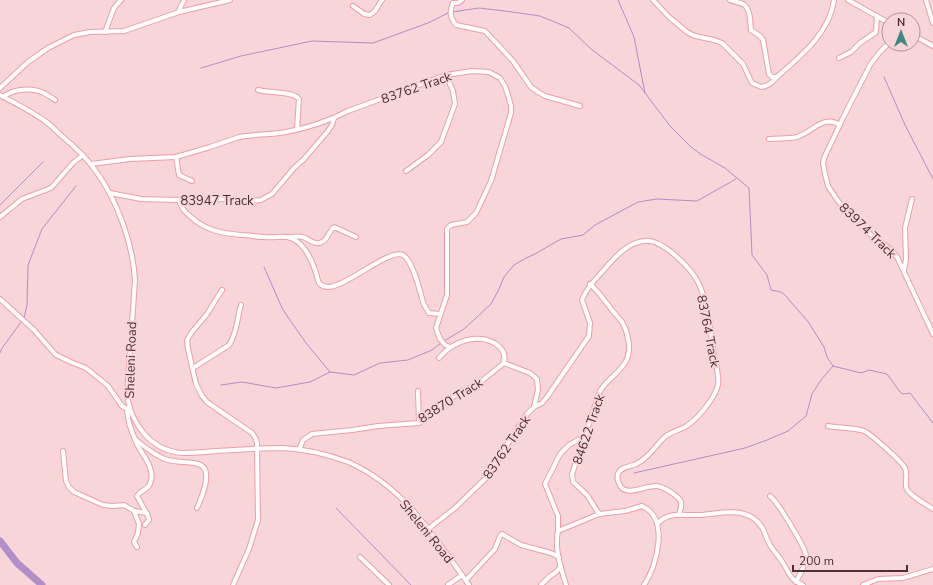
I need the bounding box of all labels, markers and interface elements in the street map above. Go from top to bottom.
north arrow [881,12,921,52]
text: N [897,15,905,30]
street label: 83762 Track [379,67,454,108]
street label: 83947 Track [180,192,254,210]
street label: 83974 Track [835,199,900,263]
street label: 83764 Track [692,294,724,369]
street label: Sheleni Road [121,321,141,399]
street label: 83870 Track [415,374,487,428]
street label: 84622 Track [569,391,610,467]
street label: 83762 Track [479,412,535,483]
street label: Sheleni Road [395,496,457,567]
scale bar [793,547,907,573]
text: 200 m [799,553,834,569]

